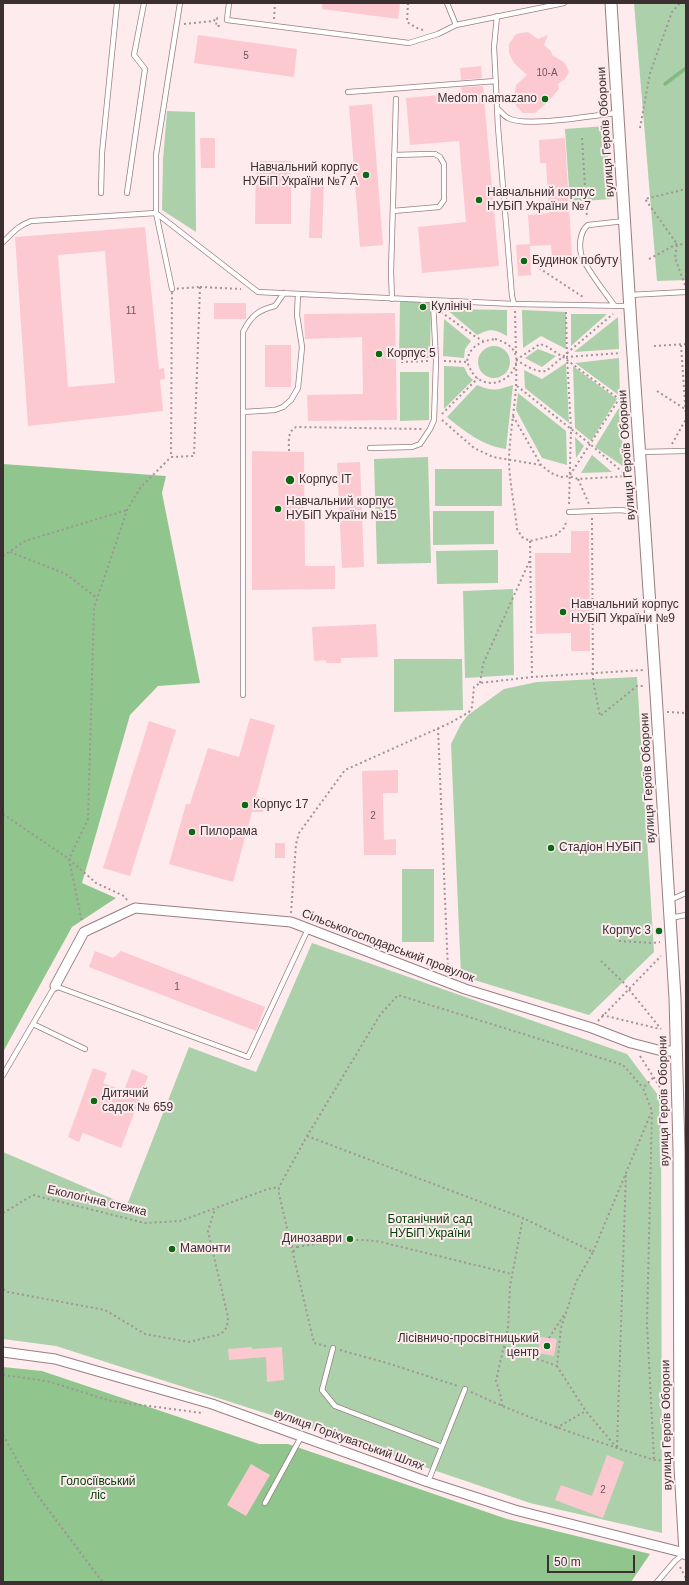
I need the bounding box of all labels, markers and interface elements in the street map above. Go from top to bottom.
house number: 5 [243,50,249,62]
street label: вулиця Героїв Оборони [594,66,618,198]
house number: 10-А [536,67,558,79]
place label: Medom namazano [438,92,537,106]
marker: Medom namazano [540,94,550,104]
place label: Навчальний корпус НУБіП України №7 А [243,161,358,189]
marker: Навчальний корпус НУБіП України №7 А [361,170,371,180]
place label: Навчальний корпус НУБіП України №7 [487,186,595,214]
marker: Навчальний корпус НУБіП України №7 [474,195,484,205]
place label: Будинок побуту [532,254,618,268]
marker: Будинок побуту [519,256,529,266]
place label: Кулінічі [431,300,472,314]
marker: Кулінічі [418,302,428,312]
house number: 11 [126,305,136,317]
place label: Корпус 5 [387,347,436,361]
marker: Корпус 5 [374,349,384,359]
street label: вулиця Героїв Оборони [615,389,639,521]
place label: Корпус ІТ [299,473,352,487]
marker: Корпус ІТ [284,474,296,486]
place label: Навчальний корпус НУБіП України №15 [286,495,397,523]
marker: Навчальний корпус НУБіП України №15 [273,504,283,514]
place label: Навчальний корпус НУБіП України №9 [571,598,679,626]
marker: Навчальний корпус НУБіП України №9 [558,607,568,617]
street label: вулиця Героїв Оборони [637,712,659,844]
place label: Корпус 17 [253,798,308,812]
marker: Корпус 17 [240,800,250,810]
house number: 2 [370,810,376,822]
place label: Пилорама [200,825,257,839]
marker: Пилорама [187,827,197,837]
place label: Стадіон НУБіП [559,841,641,855]
marker: Стадіон НУБіП [546,843,556,853]
street label: Сільськогосподарський провулок [300,906,476,986]
place label: Корпус 3 [602,924,651,938]
marker: Корпус 3 [654,926,664,936]
house number: 1 [174,981,180,993]
street label: вулиця Героїв Оборони [656,1036,672,1166]
place label: Дитячий садок № 659 [102,1087,173,1115]
marker: Дитячий садок № 659 [89,1096,99,1106]
street label: Екологічна стежка [46,1183,148,1219]
park label: Ботанічний сад НУБіП України [388,1213,472,1241]
place label: Динозаври [282,1232,342,1246]
marker: Динозаври [345,1234,355,1244]
place label: Мамонти [180,1242,231,1256]
marker: Мамонти [167,1244,177,1254]
place label: Лісівничо-просвітницький центр [398,1332,539,1360]
marker: Лісівничо-просвітницький центр [542,1341,552,1351]
street label: вулиця Героїв Оборони [659,1360,675,1490]
street label: вулиця Горіхуватський Шлях [272,1406,426,1474]
park label: Голосіївський ліс [60,1475,136,1503]
house number: 2 [600,1484,606,1496]
scale bar [549,1547,637,1573]
text: 50 m [554,1555,581,1569]

